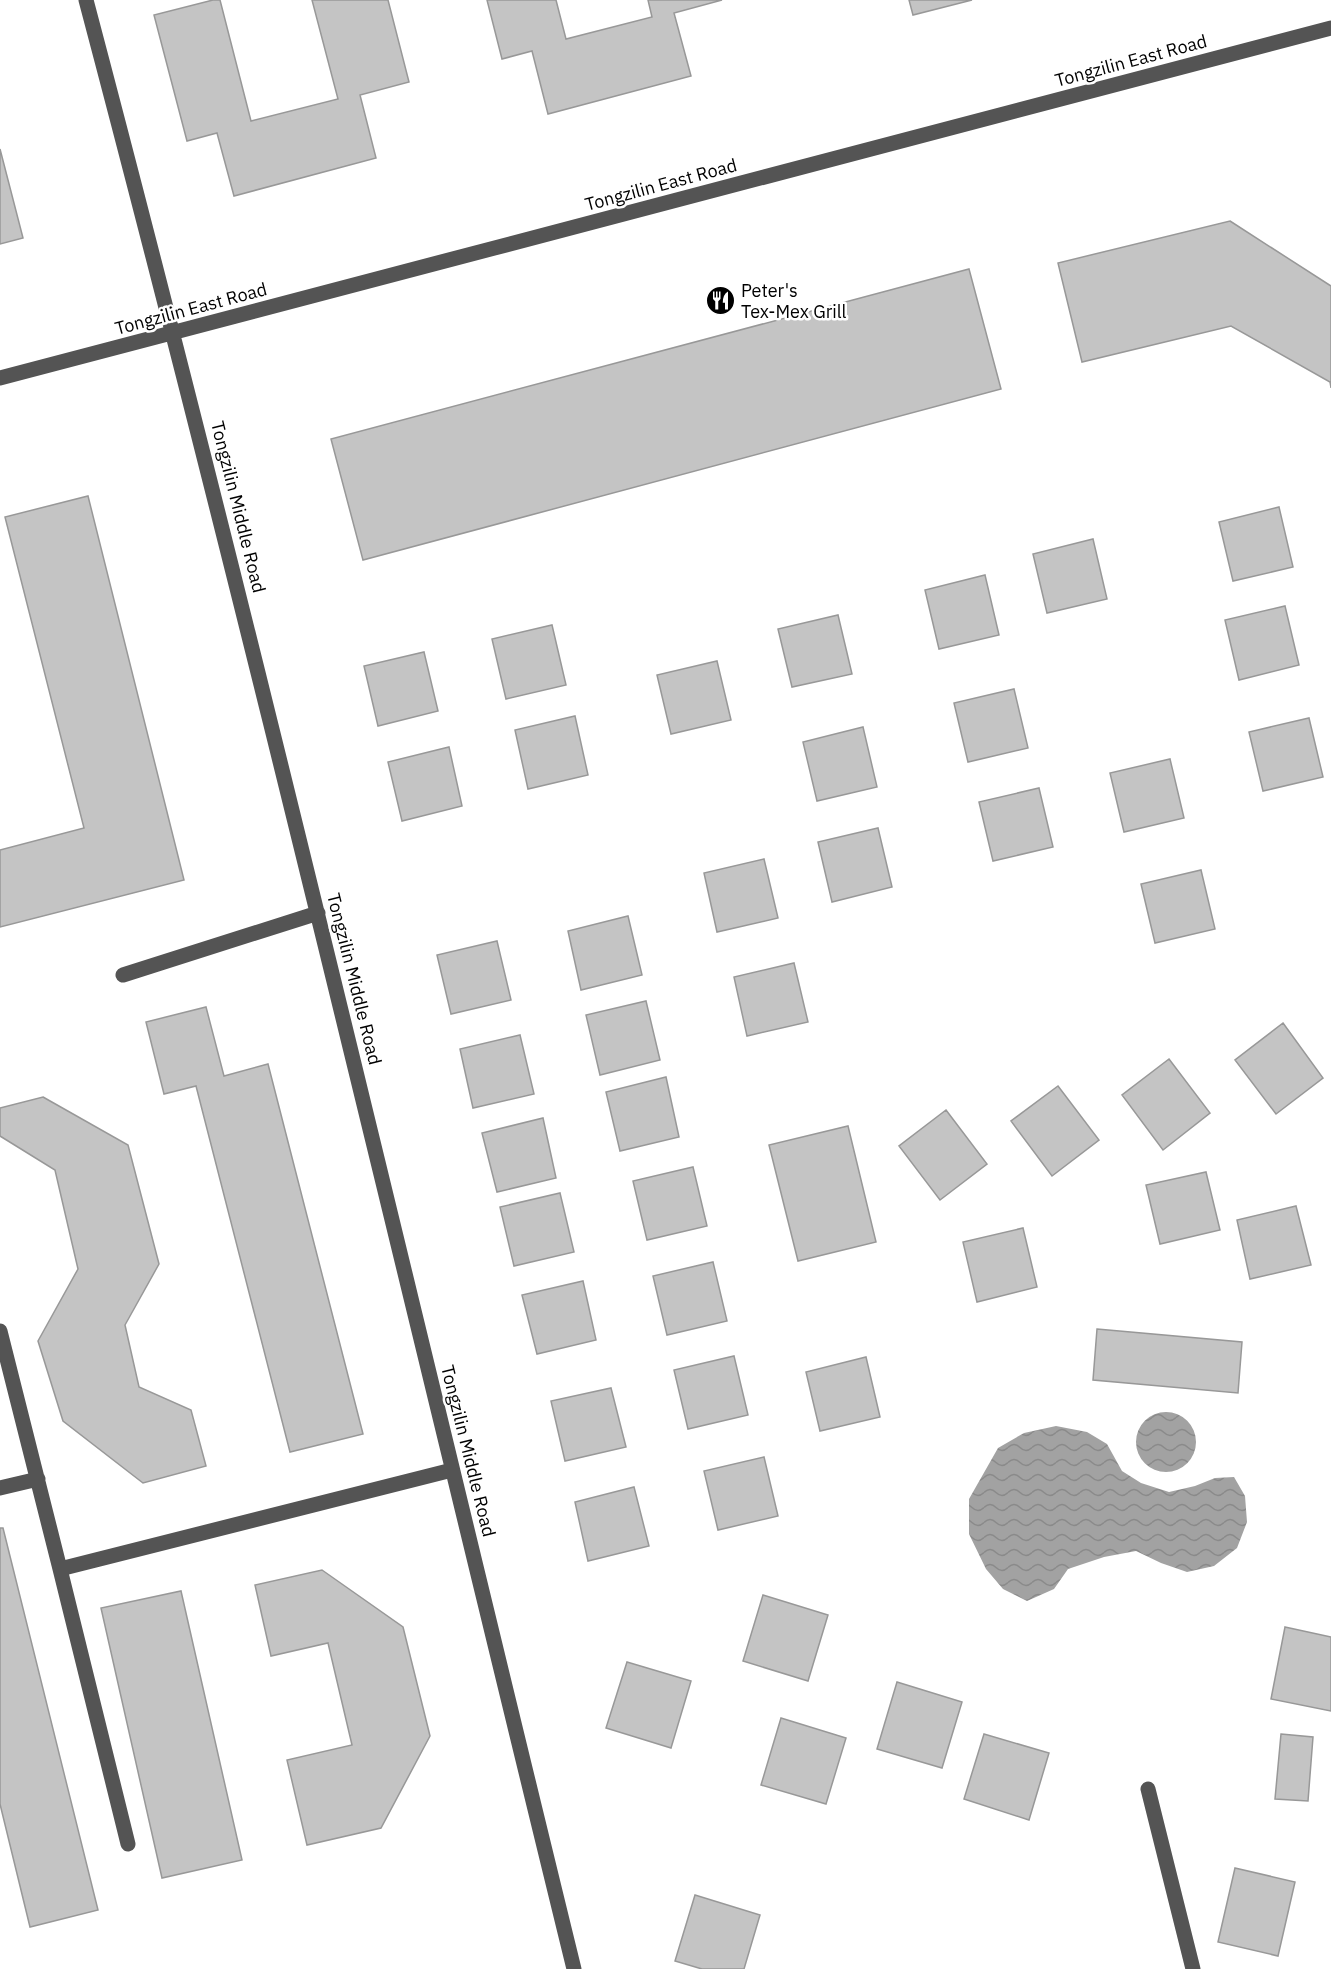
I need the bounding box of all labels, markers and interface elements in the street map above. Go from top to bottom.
street label: Tongzilin East Road [1052,29,1209,92]
street label: Tongzilin East Road [582,153,739,216]
street label: Tongzilin East Road [112,277,269,340]
place label: Peter's Tex-Mex Grill [741,279,847,323]
restaurant icon: Peter's Tex-Mex Grill [704,285,736,317]
street label: Tongzilin Middle Road [206,419,271,595]
street label: Tongzilin Middle Road [322,891,387,1067]
street label: Tongzilin Middle Road [436,1363,501,1539]

